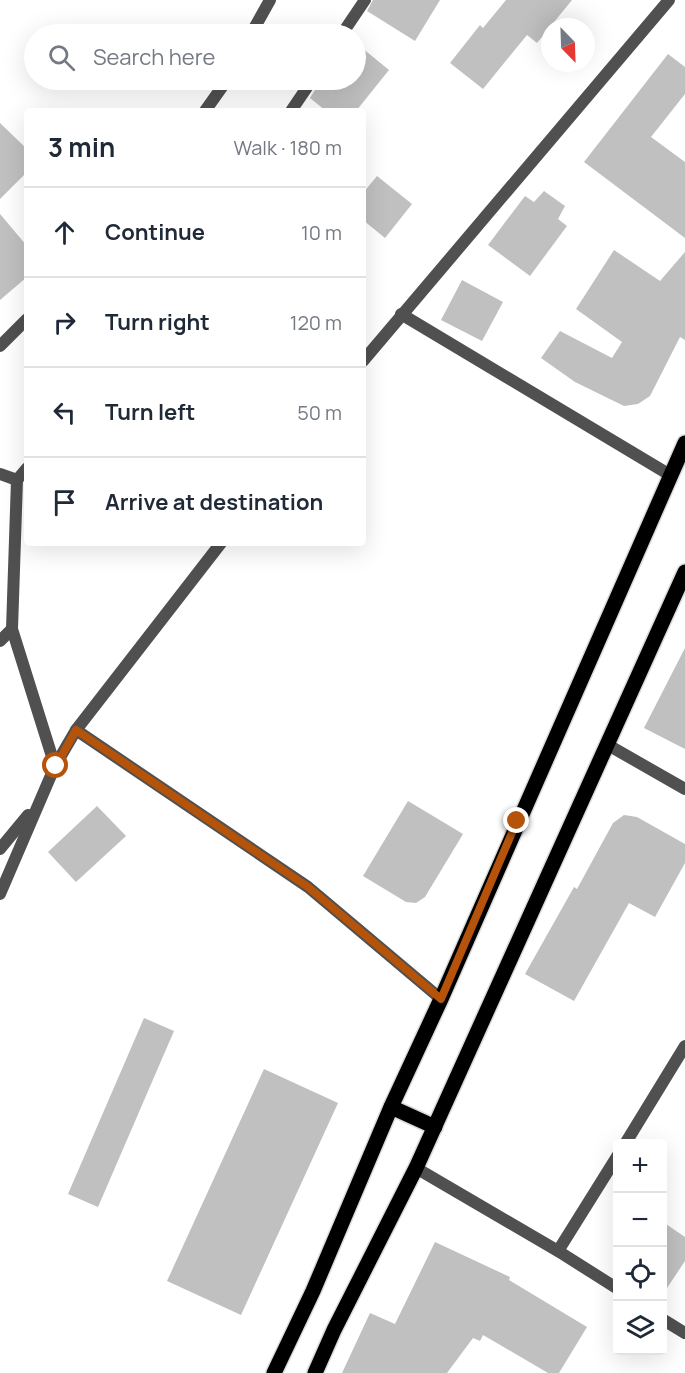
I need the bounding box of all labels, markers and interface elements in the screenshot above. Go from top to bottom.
north arrow [541,18,595,72]
search box [24,24,366,90]
icon: search [45,41,78,74]
text: Search here [93,42,215,72]
text: 3 min [48,129,115,165]
text: Walk · 180 m [233,134,342,161]
icon: ahead [48,216,81,249]
text: Continue [105,217,205,247]
text: 10 m [301,219,342,246]
icon: right [48,306,81,339]
text: Turn right [105,307,210,337]
text: 120 m [290,309,342,336]
icon: left [48,396,81,429]
text: Turn left [105,397,195,427]
text: 50 m [297,399,342,426]
icon: arrive [48,486,81,519]
text: Arrive at destination [105,487,323,517]
route start [42,752,68,778]
route end [503,807,529,833]
map controls [613,1139,667,1355]
button: + [613,1139,667,1193]
button: − [613,1193,667,1247]
button: locate [613,1247,667,1301]
button: layers [613,1301,667,1355]

